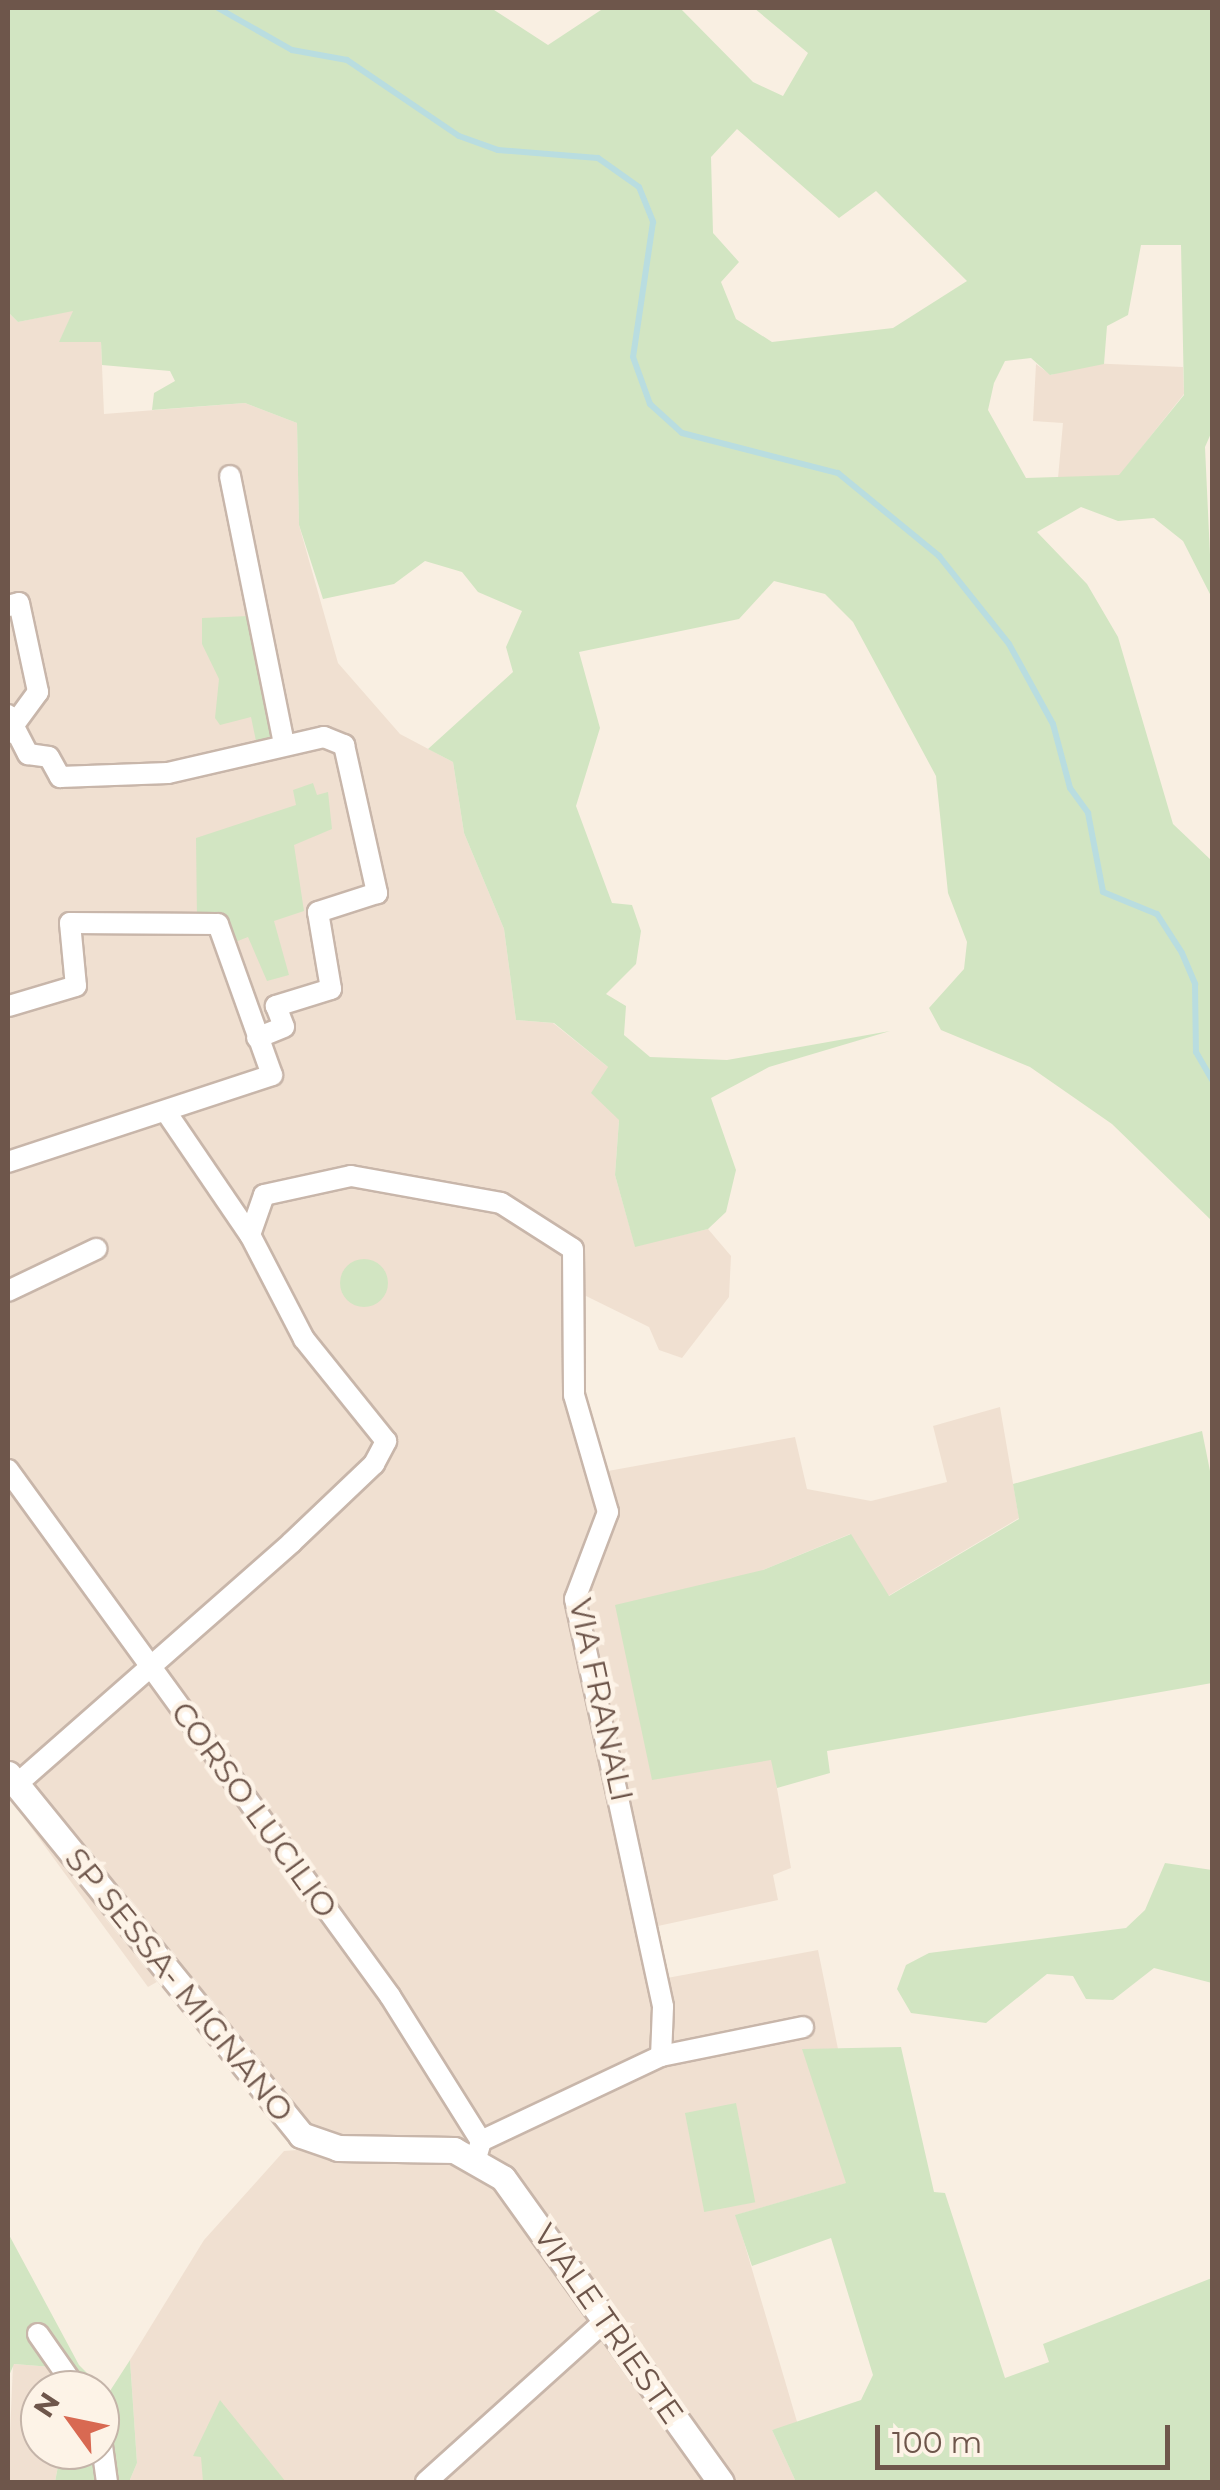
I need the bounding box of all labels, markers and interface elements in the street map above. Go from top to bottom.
street label: VIA FRANALI [561,1595,641,1805]
street label: CORSO LUCILIO [163,1694,345,1926]
street label: SP SESSA- MIGNANO [57,1840,301,2130]
street label: VIALE TRIESTE [525,2217,691,2431]
north arrow [20,2370,120,2470]
text: N [26,2386,67,2423]
scale bar [880,2405,1175,2467]
text: 100 m [892,2424,982,2461]

